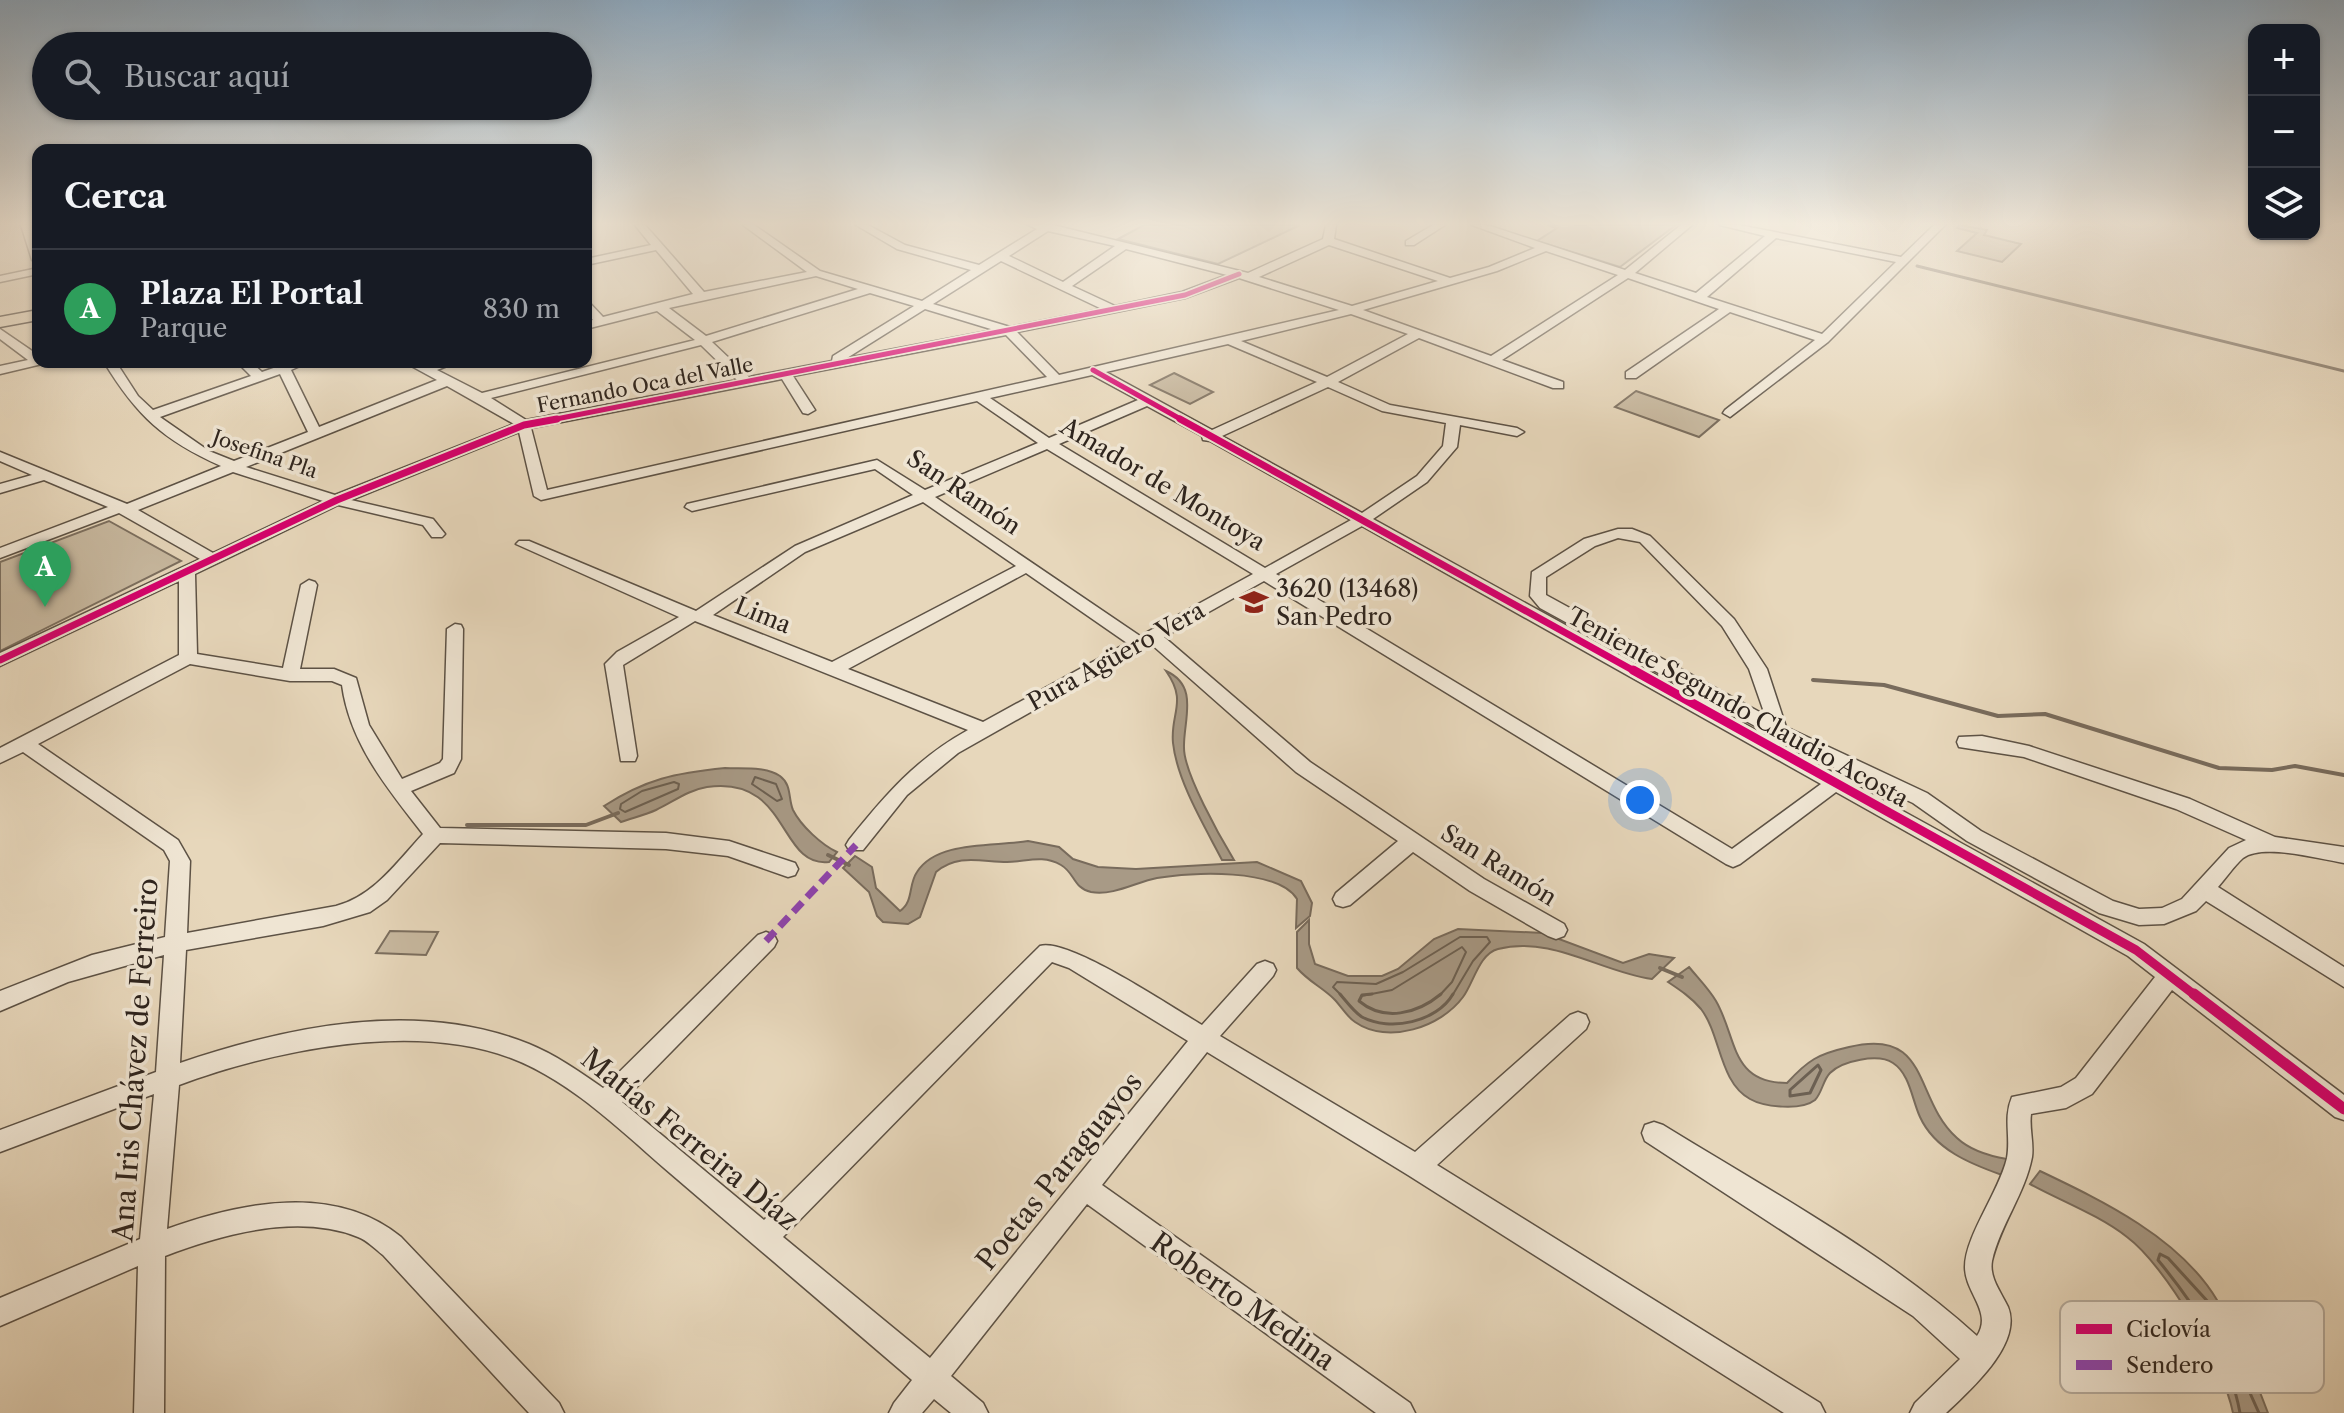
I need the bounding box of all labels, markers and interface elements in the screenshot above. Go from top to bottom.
map controls [2248,24,2320,240]
button: + [2248,24,2320,96]
search box [32,32,592,120]
icon: search [60,54,104,98]
text: Buscar aquí [124,58,290,95]
button: − [2248,96,2320,168]
button: layers [2248,168,2320,240]
text: Cerca [64,175,166,217]
text: Plaza El Portal [140,275,363,312]
text: A [80,293,100,325]
text: 830 m [483,293,560,325]
text: Parque [140,312,227,344]
street label: Fernando Oca del Valle [535,352,755,418]
street label: Amador de Montoya [1054,411,1271,557]
street label: Josefina Pla [206,424,321,483]
street label: San Ramón [902,443,1026,541]
pin: A [19,541,71,607]
place label: 3620 (13468) San Pedro [1276,574,1418,631]
school or university icon: 3620 (13468) San Pedro [1239,587,1269,617]
street label: Lima [731,591,796,639]
street label: Pura Agüero Vera [1022,595,1210,717]
street label: Teniente Segundo Claudio Acosta [1562,601,1914,813]
your location [1620,780,1660,820]
street label: San Ramón [1436,818,1562,912]
street label: Ana Iris Chávez de Ferreiro [105,877,165,1244]
street label: Matías Ferreira Díaz [574,1041,806,1237]
street label: Poetas Paraguayos [969,1065,1149,1277]
street label: Roberto Medina [1144,1225,1342,1377]
legend [2060,1301,2324,1393]
text: Ciclovía [2126,1316,2211,1343]
text: Sendero [2126,1352,2213,1379]

